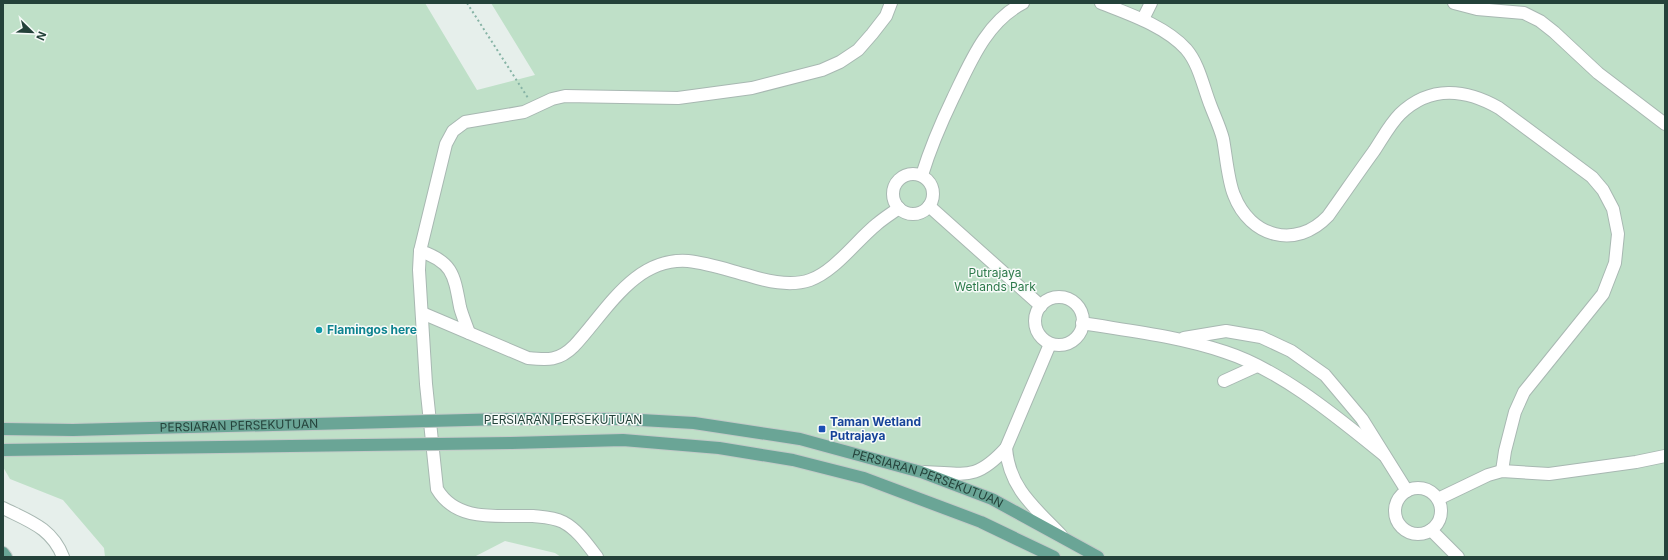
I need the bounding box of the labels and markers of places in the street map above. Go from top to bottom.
place label: Flamingos here [327,322,417,337]
marker: Flamingos here [314,325,324,335]
place label: Taman Wetland Putrajaya [830,414,921,443]
marker: Taman Wetland Putrajaya [817,424,827,434]

